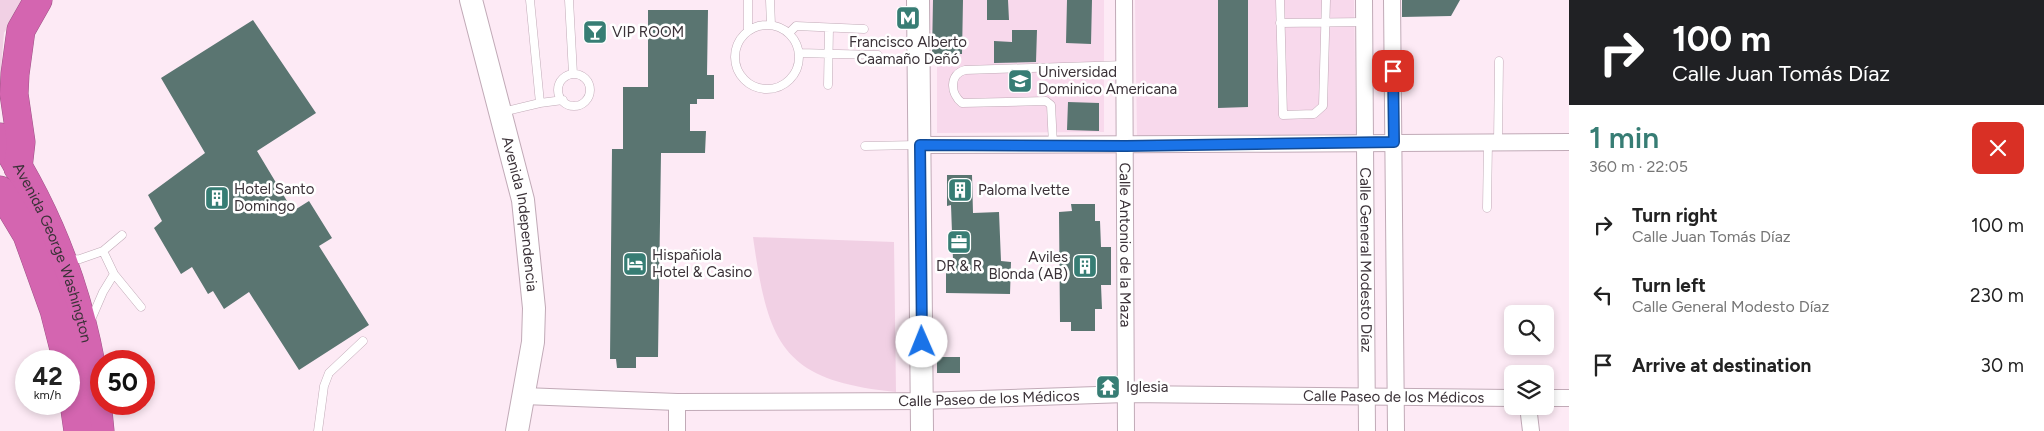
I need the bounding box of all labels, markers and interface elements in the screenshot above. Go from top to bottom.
metro station icon: Francisco Alberto Caamaño Deñó [895,5,921,31]
text: 100 m [1672,18,1771,60]
bar icon: VIP ROOM [582,19,608,45]
icon: right [1589,20,1654,85]
place label: VIP ROOM [612,23,684,41]
place label: Francisco Alberto Caamaño Deñó [849,33,967,68]
pin [1372,50,1414,92]
icon: arrive [1379,57,1407,85]
text: Calle Juan Tomás Díaz [1672,60,1890,87]
place label: Universidad Dominico Americana [1038,63,1177,98]
school or university icon: Universidad Dominico Americana [1007,68,1033,94]
text: 1 min [1589,119,1659,156]
button: close [1972,122,2024,174]
street label: Avenida Independencia [498,134,541,292]
text: 360 m · 22:05 [1589,157,1688,176]
street label: Avenida George Washington [9,160,95,344]
street label: Calle Antonio de la Maza [1116,162,1135,328]
street label: Calle General Modesto Díaz [1356,167,1375,353]
building icon: Paloma Ivette [947,177,973,203]
place label: Hotel Santo Domingo [234,180,315,215]
place label: Paloma Ivette [978,181,1070,199]
building icon: Hotel Santo Domingo [204,185,230,211]
text: Turn right [1632,204,1718,227]
icon: right [1589,211,1617,239]
text: 100 m [1971,214,2024,237]
text: Calle Juan Tomás Díaz [1632,227,1791,246]
office icon: DR & R [946,229,972,255]
place label: Hispañiola Hotel & Casino [652,246,752,281]
place label: Aviles Blonda (AB) [988,248,1068,283]
hotel icon: Hispañiola Hotel & Casino [622,251,648,277]
building icon: Aviles Blonda (AB) [1072,253,1098,279]
place label: DR & R [936,257,982,275]
text: Turn left [1632,274,1706,297]
icon: left [1589,281,1617,309]
text: 230 m [1970,284,2024,307]
text: Calle General Modesto Díaz [1632,297,1829,316]
map controls [1504,305,1554,415]
button: search [1504,305,1554,355]
position arrow [895,315,947,367]
speed limit sign: 50 [90,350,155,415]
icon: arrive [1589,351,1617,379]
text: Arrive at destination [1632,354,1811,377]
text: 30 m [1981,354,2024,377]
text: 42 [32,361,63,391]
button: layers [1504,365,1554,415]
temple icon: Iglesia [1095,374,1121,400]
place label: Iglesia [1126,378,1168,396]
street label: Calle Paseo de los Médicos [898,387,1080,410]
street label: Calle Paseo de los Médicos [1303,387,1485,407]
text: km/h [34,388,61,402]

